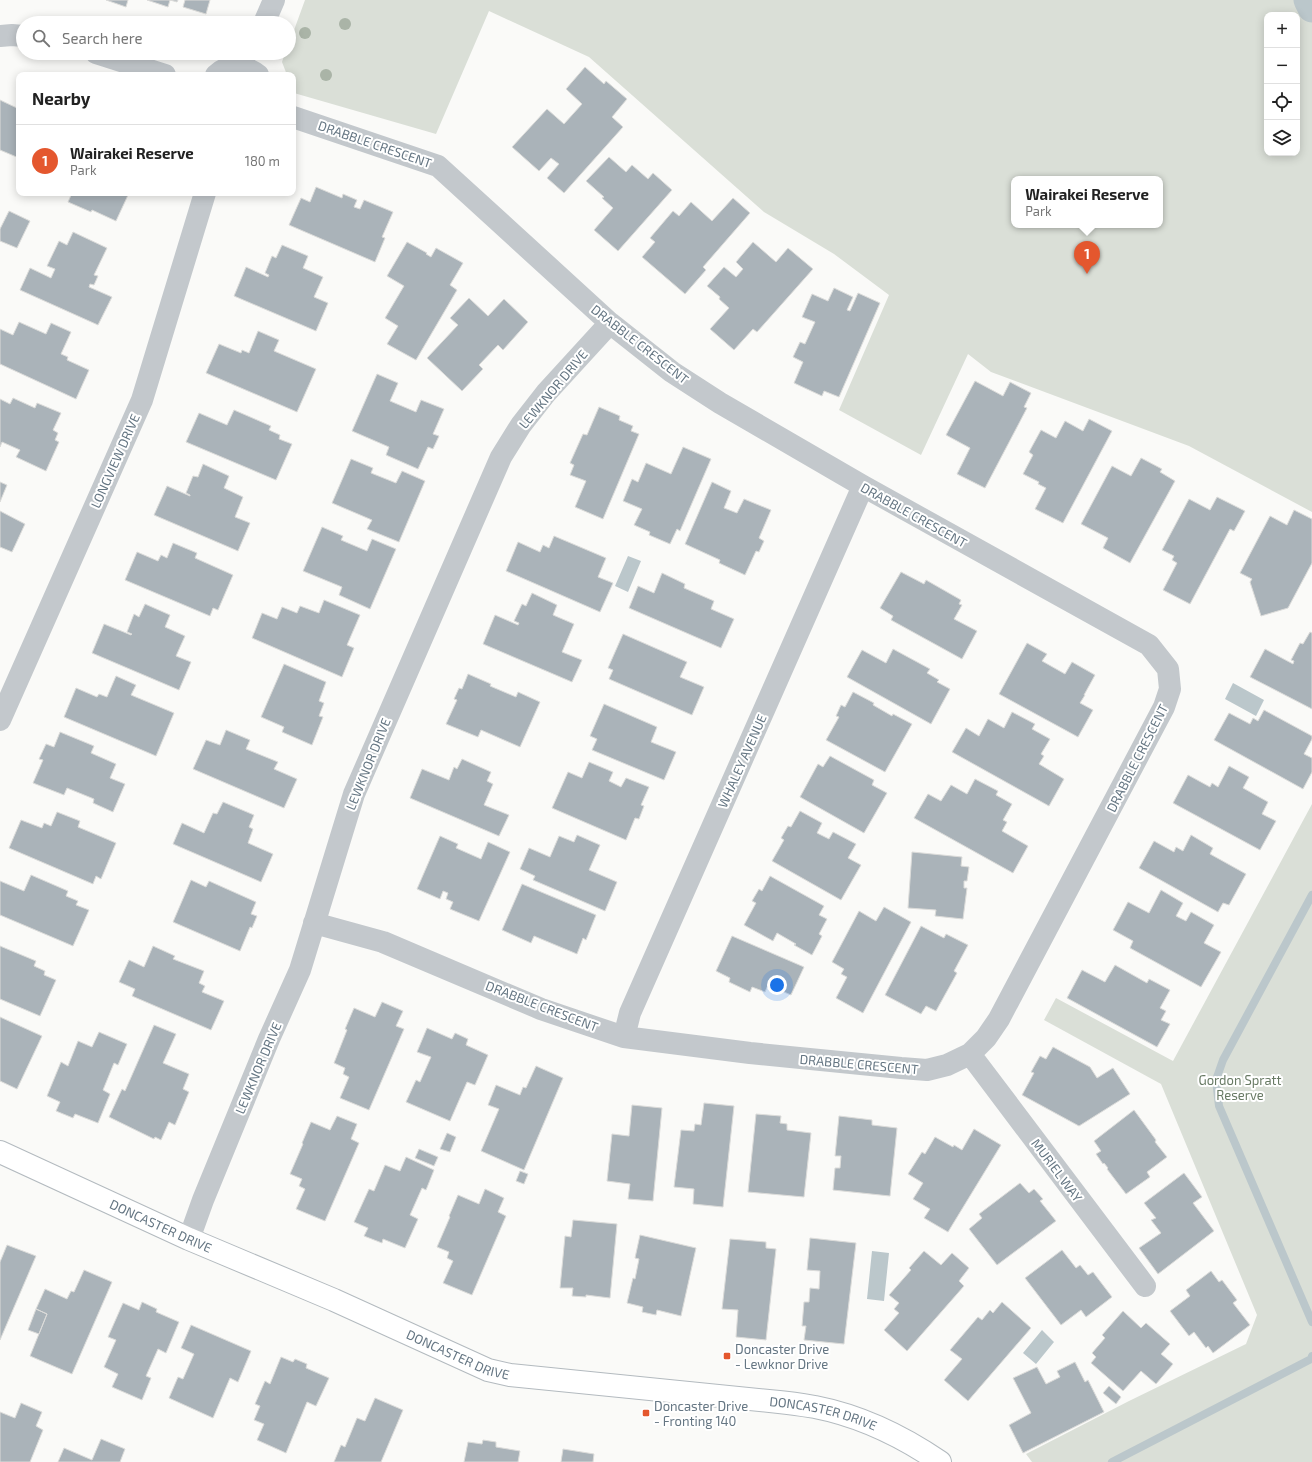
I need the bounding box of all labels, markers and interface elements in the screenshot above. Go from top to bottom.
map controls [1264,12,1300,156]
button: + [1264,12,1300,48]
search box [16,16,296,60]
icon: search [30,27,52,49]
text: Search here [62,29,143,47]
button: − [1264,48,1300,84]
button: locate [1264,84,1300,120]
text: Nearby [32,88,90,108]
street label: DRABBLE CRESCENT [316,117,434,171]
button: layers [1264,120,1300,156]
text: Wairakei Reserve [70,144,194,162]
text: 1 [42,153,48,169]
text: 180 m [245,153,280,169]
text: Park [70,162,97,178]
popup [1011,176,1163,228]
text: Wairakei Reserve [1025,185,1149,203]
text: Park [1025,203,1052,219]
pin: 1 [1074,241,1100,274]
street label: DRABBLE CRESCENT [588,301,692,387]
street label: LEWKNOR DRIVE [515,346,591,432]
street label: LONGVIEW DRIVE [87,411,143,511]
street label: DRABBLE CRESCENT [858,479,970,551]
street label: DRABBLE CRESCENT [1103,701,1171,815]
street label: WHALEY AVENUE [714,712,770,810]
street label: LEWKNOR DRIVE [342,716,394,812]
your location [767,975,787,995]
street label: DRABBLE CRESCENT [484,977,601,1035]
street label: LEWKNOR DRIVE [231,1020,285,1116]
street label: DRABBLE CRESCENT [799,1051,919,1077]
park label: Gordon Spratt Reserve [1198,1072,1282,1103]
street label: MURIEL WAY [1028,1135,1086,1205]
street label: DONCASTER DRIVE [107,1196,214,1256]
street label: DONCASTER DRIVE [404,1326,511,1383]
place label: Doncaster Drive - Lewknor Drive [735,1341,829,1372]
marker: Doncaster Drive - Lewknor Drive [722,1351,732,1361]
street label: DONCASTER DRIVE [769,1393,879,1434]
place label: Doncaster Drive - Fronting 140 [654,1398,748,1429]
marker: Doncaster Drive - Fronting 140 [641,1408,651,1418]

